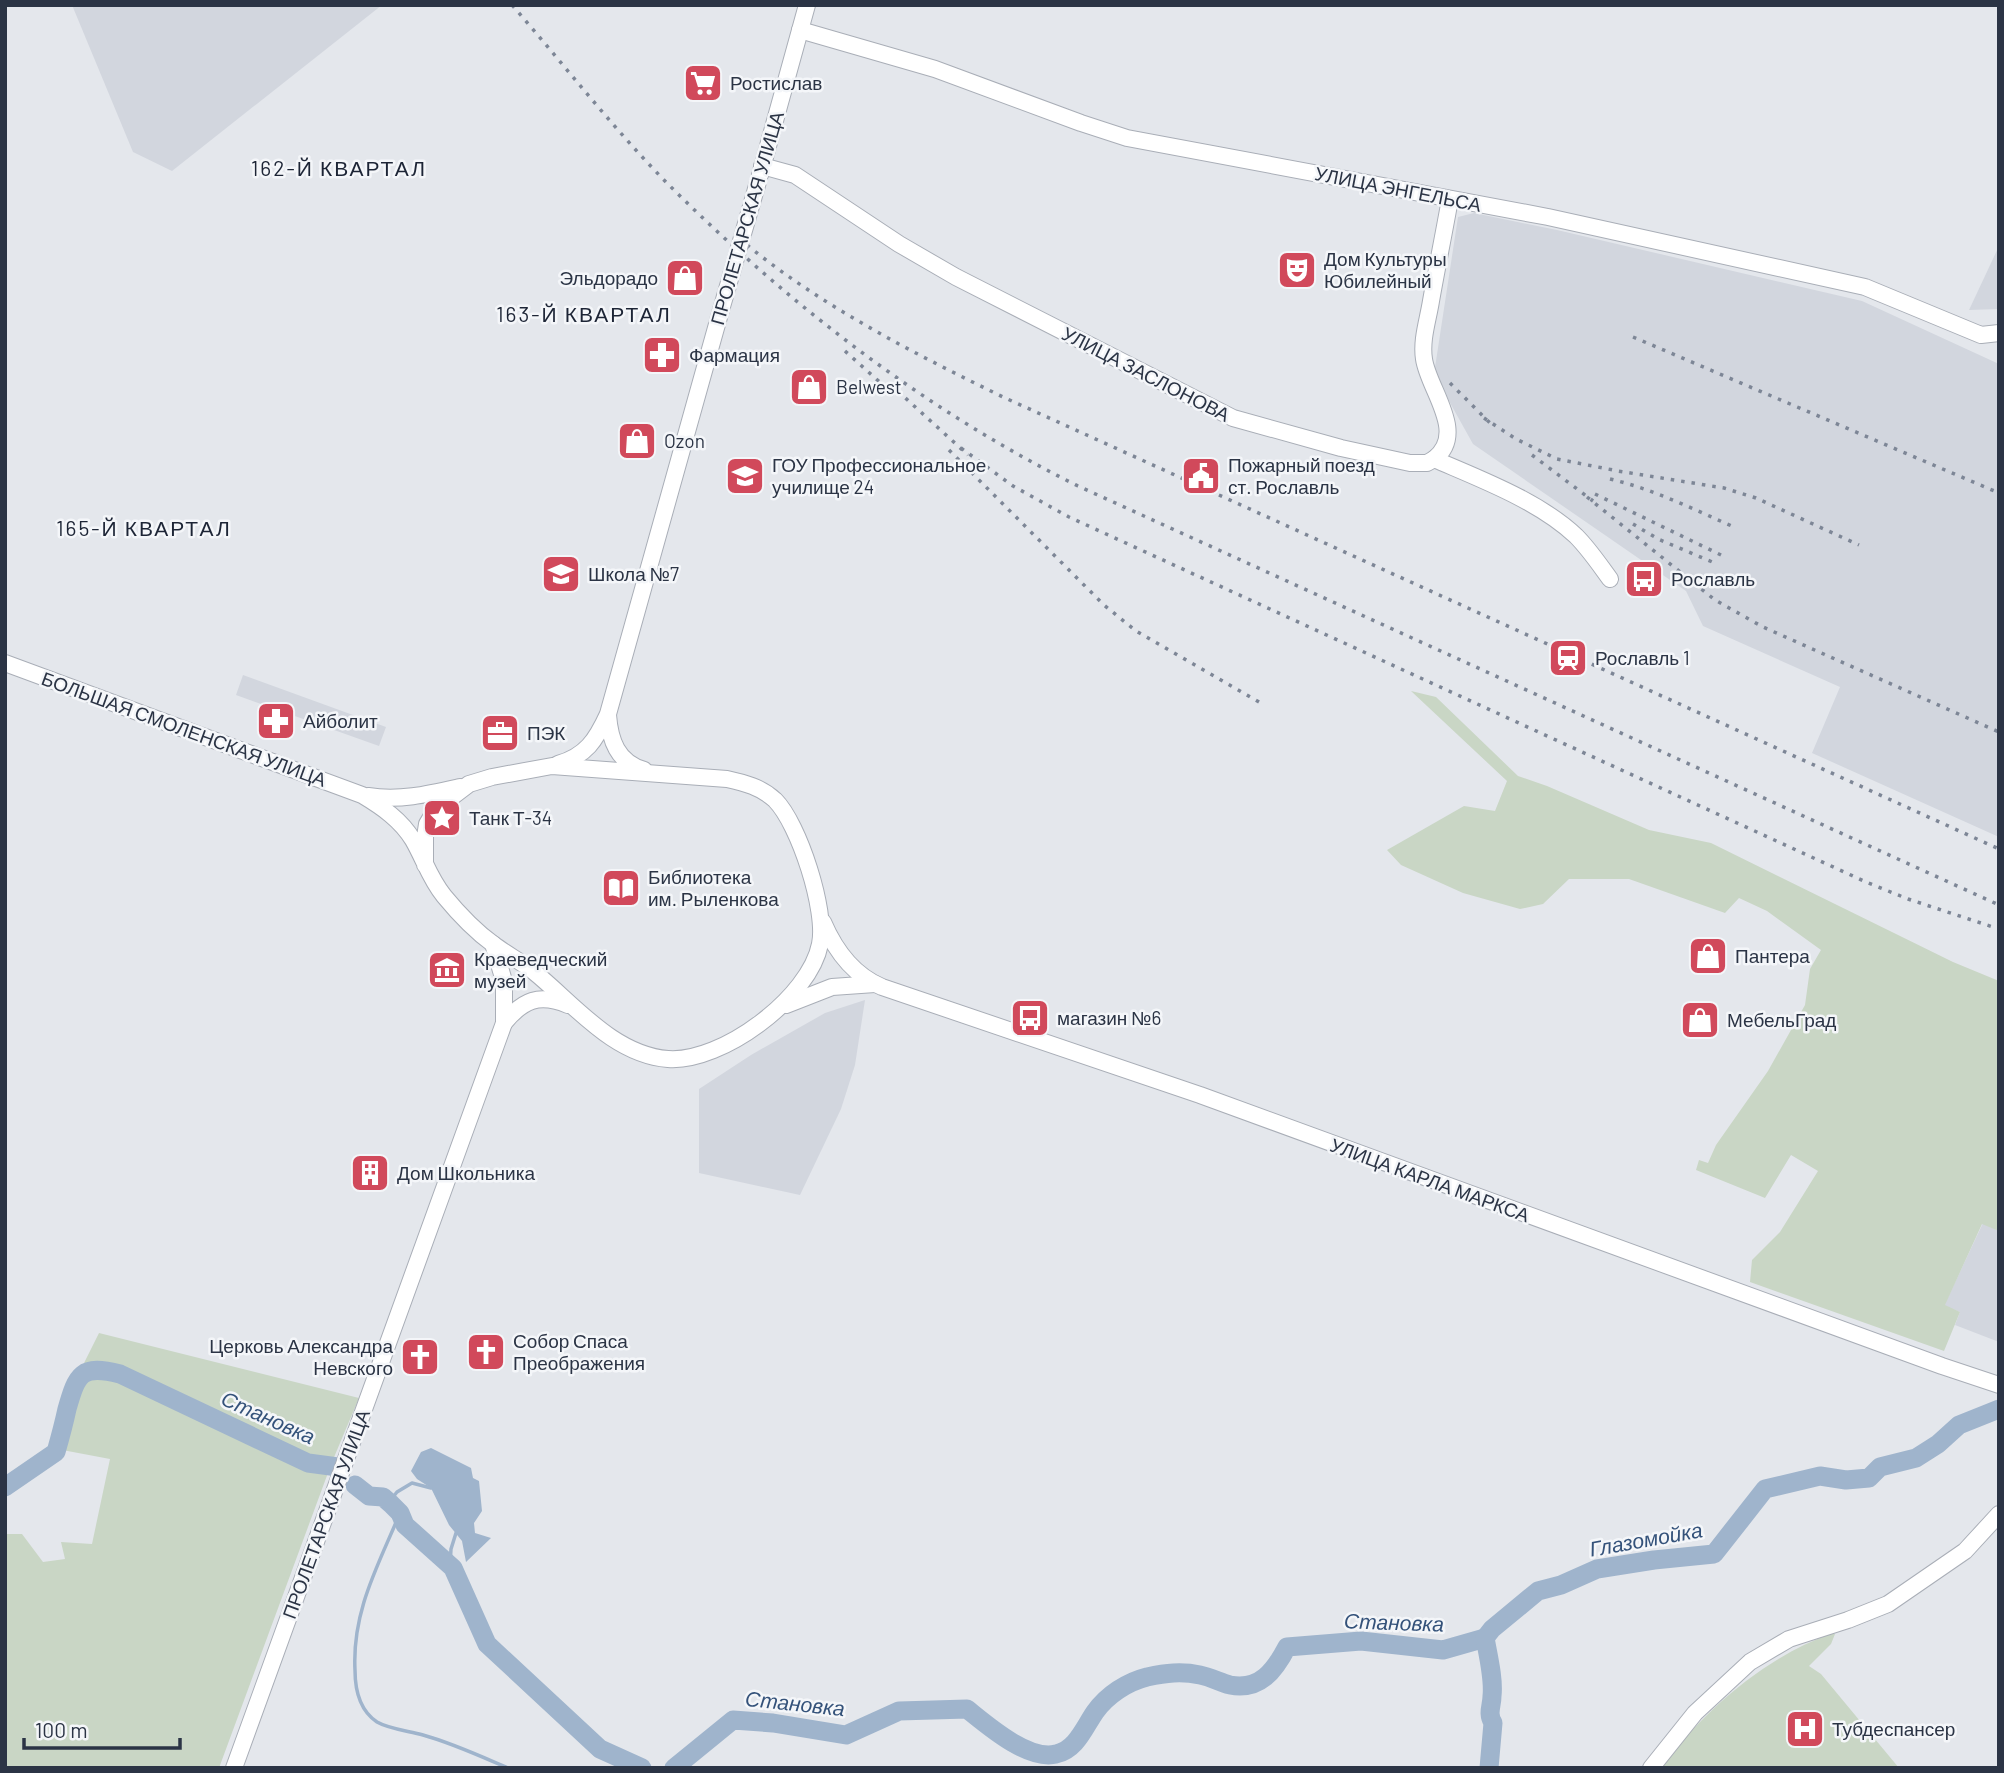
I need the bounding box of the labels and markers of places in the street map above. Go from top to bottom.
supermarket icon: Ростислав [682,62,724,104]
place label: Ростислав [730,71,822,94]
place label: Дом Культуры Юбилейный [1324,247,1447,292]
theatre icon: Дом Культуры Юбилейный [1276,249,1318,291]
shop icon: Эльдорадо [664,257,706,299]
place label: Эльдорадо [560,266,658,289]
pharmacy icon: Фармация [641,334,683,376]
place label: Фармация [689,343,780,366]
shop icon: Belwest [788,366,830,408]
place label: Belwest [836,375,902,398]
shop icon: Ozon [616,420,658,462]
place label: Ozon [664,429,705,452]
place label: ГОУ Профессиональное училище 24 [772,453,986,498]
place label: Пожарный поезд ст. Рославль [1228,453,1375,498]
school or university icon: ГОУ Профессиональное училище 24 [724,455,766,497]
public building icon: Пожарный поезд ст. Рославль [1180,455,1222,497]
school or university icon: Школа №7 [540,553,582,595]
bus stop icon: Рославль [1623,558,1665,600]
place label: Школа №7 [588,562,679,585]
place label: Рославль [1671,567,1755,590]
station icon: Рославль 1 [1547,637,1589,679]
place label: Рославль 1 [1595,646,1690,669]
pharmacy icon: Айболит [255,700,297,742]
place label: Айболит [303,709,378,732]
office icon: ПЭК [479,712,521,754]
place label: ПЭК [527,721,565,744]
place icon: Танк Т-34 [421,797,463,839]
place label: Танк Т-34 [469,806,552,829]
place label: Библиотека им. Рыленкова [648,865,779,910]
library icon: Библиотека им. Рыленкова [600,867,642,909]
shop icon: Пантера [1687,935,1729,977]
place label: Пантера [1735,944,1810,967]
place label: Краеведческий музей [474,947,607,992]
museum icon: Краеведческий музей [426,949,468,991]
bus stop icon: магазин №6 [1009,997,1051,1039]
shop icon: МебельГрад [1679,999,1721,1041]
place label: магазин №6 [1057,1006,1161,1029]
place label: МебельГрад [1727,1008,1836,1031]
building icon: Дом Школьника [349,1152,391,1194]
place label: Дом Школьника [397,1161,535,1184]
place label: Собор Спаса Преображения [513,1329,645,1374]
church icon: Собор Спаса Преображения [465,1331,507,1373]
place label: Церковь Александра Невского [209,1334,393,1379]
church icon: Церковь Александра Невского [399,1336,441,1378]
hospital icon: Тубдеспансер [1784,1708,1826,1750]
place label: Тубдеспансер [1832,1717,1955,1740]

